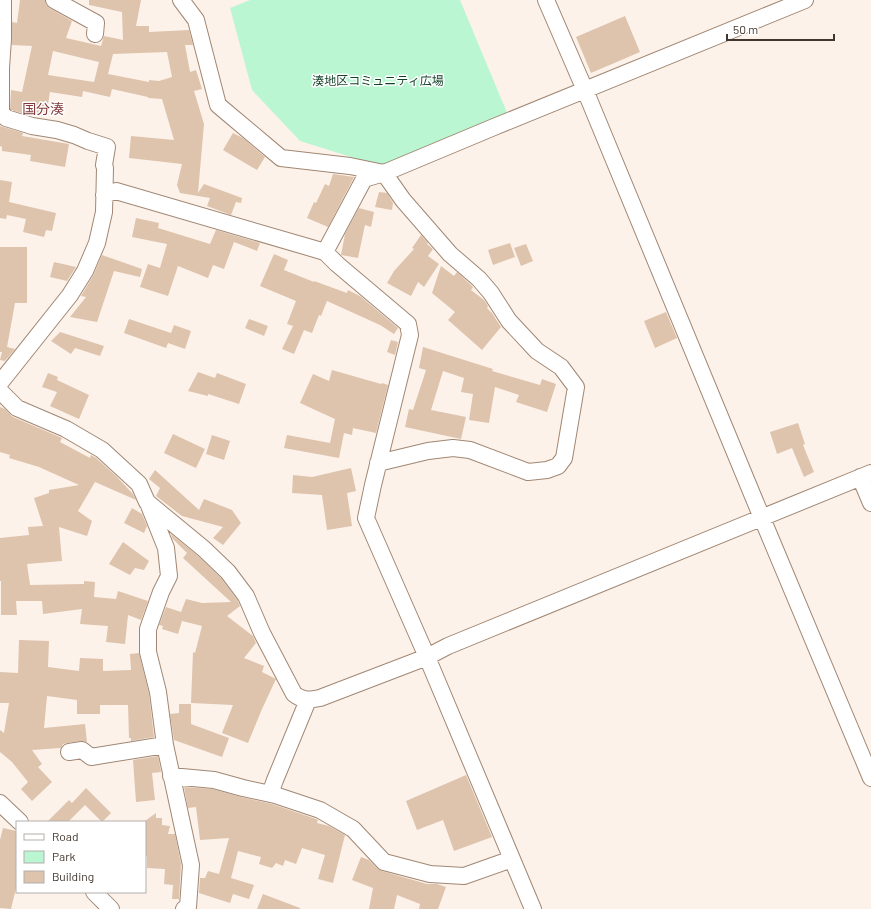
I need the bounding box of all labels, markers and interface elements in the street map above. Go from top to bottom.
scale bar [727,16,834,42]
text: 50 m [733,22,758,36]
park label: 湊地区コミュニティ広場 [312,73,444,87]
district label: 国分湊 [22,100,64,117]
legend [16,821,146,893]
text: Road [52,829,79,843]
text: Park [52,849,76,863]
text: Building [52,869,94,883]

